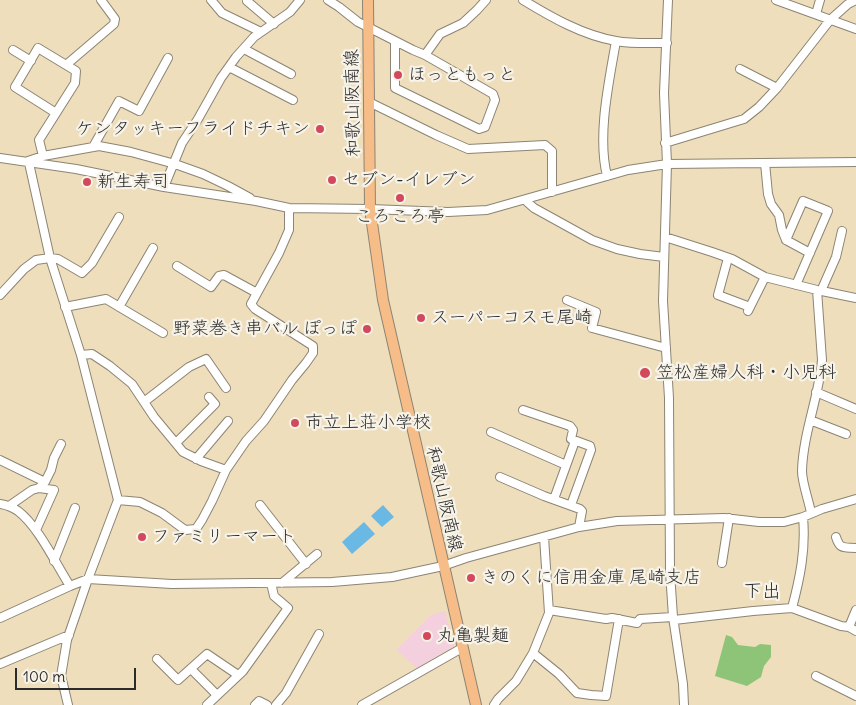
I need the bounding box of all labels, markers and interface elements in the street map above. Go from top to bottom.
street label: 和歌山阪南線 [341,49,365,157]
place label: ほっともっと [408,64,516,86]
marker: ほっともっと [392,69,404,81]
place label: ケンタッキーフライドチキン [76,118,310,140]
marker: ケンタッキーフライドチキン [314,123,326,135]
place label: セブン-イレブン [342,169,476,191]
place label: 新生寿司 [97,171,169,193]
marker: セブン-イレブン [326,174,338,186]
marker: 新生寿司 [81,176,93,188]
marker: ころころ亭 [394,192,406,204]
place label: ころころ亭 [355,206,445,228]
place label: スーパーコスモ尾崎 [431,307,592,329]
marker: スーパーコスモ尾崎 [415,312,427,324]
place label: 野菜巻き串バル ぽっぽ [173,318,357,340]
marker: 野菜巻き串バル ぽっぽ [361,323,373,335]
place label: 笠松産婦人科・小児科 [656,362,836,384]
marker: 笠松産婦人科・小児科 [638,366,652,380]
place label: 市立上荘小学校 [305,412,431,434]
marker: 市立上荘小学校 [289,417,301,429]
street label: 和歌山阪南線 [421,444,467,554]
place label: ファミリーマート [152,526,296,548]
marker: ファミリーマート [136,531,148,543]
place label: きのくに信用金庫 尾崎支店 [481,567,701,589]
marker: きのくに信用金庫 尾崎支店 [465,572,477,584]
district label: 下出 [743,581,781,603]
place label: 丸亀製麺 [437,625,509,647]
marker: 丸亀製麺 [421,630,433,642]
scale bar [18,658,139,690]
text: 100 m [23,667,65,686]

